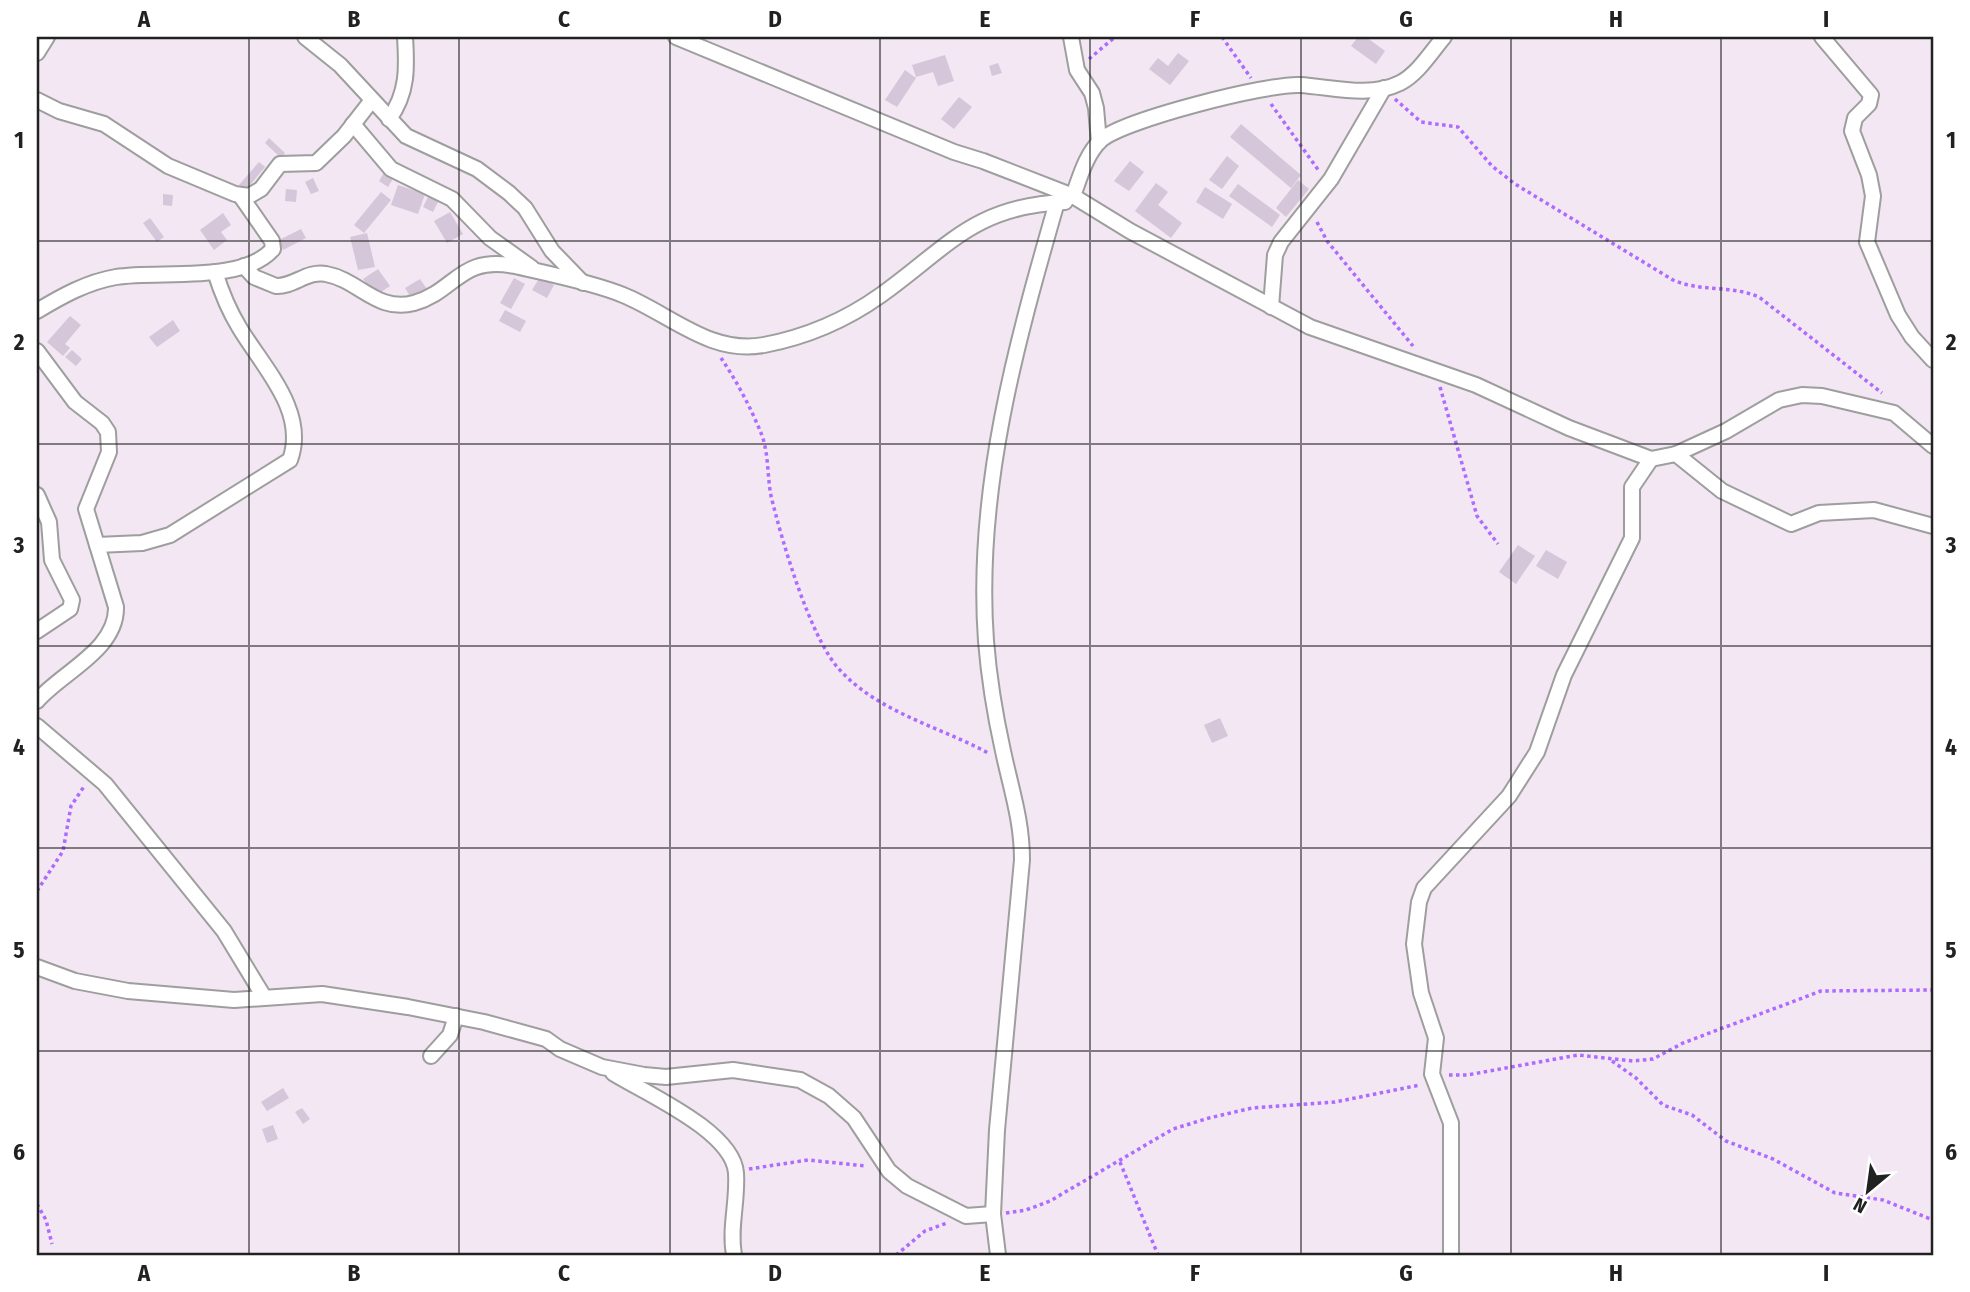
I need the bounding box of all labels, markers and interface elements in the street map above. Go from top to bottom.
text: A [137,5,151,33]
text: B [348,5,361,33]
text: C [558,5,570,33]
text: D [768,5,782,33]
text: E [980,5,991,33]
text: F [1190,5,1200,33]
text: G [1399,5,1413,33]
text: H [1609,5,1623,33]
text: I [1823,5,1829,33]
text: 1 [14,126,24,154]
text: 1 [1946,126,1956,154]
text: 2 [13,328,25,356]
text: 2 [1945,328,1957,356]
text: 3 [13,531,25,559]
text: 3 [1945,531,1957,559]
text: 4 [13,733,25,761]
text: 4 [1945,733,1957,761]
text: 5 [13,936,25,964]
text: 5 [1945,936,1957,964]
text: 6 [13,1138,25,1166]
text: 6 [1945,1138,1957,1166]
north arrow [1834,1156,1904,1226]
text: N [1849,1193,1871,1218]
text: A [137,1259,151,1287]
text: B [348,1259,361,1287]
text: C [558,1259,570,1287]
text: D [768,1259,782,1287]
text: E [980,1259,991,1287]
text: F [1190,1259,1200,1287]
text: G [1399,1259,1413,1287]
text: H [1609,1259,1623,1287]
text: I [1823,1259,1829,1287]

